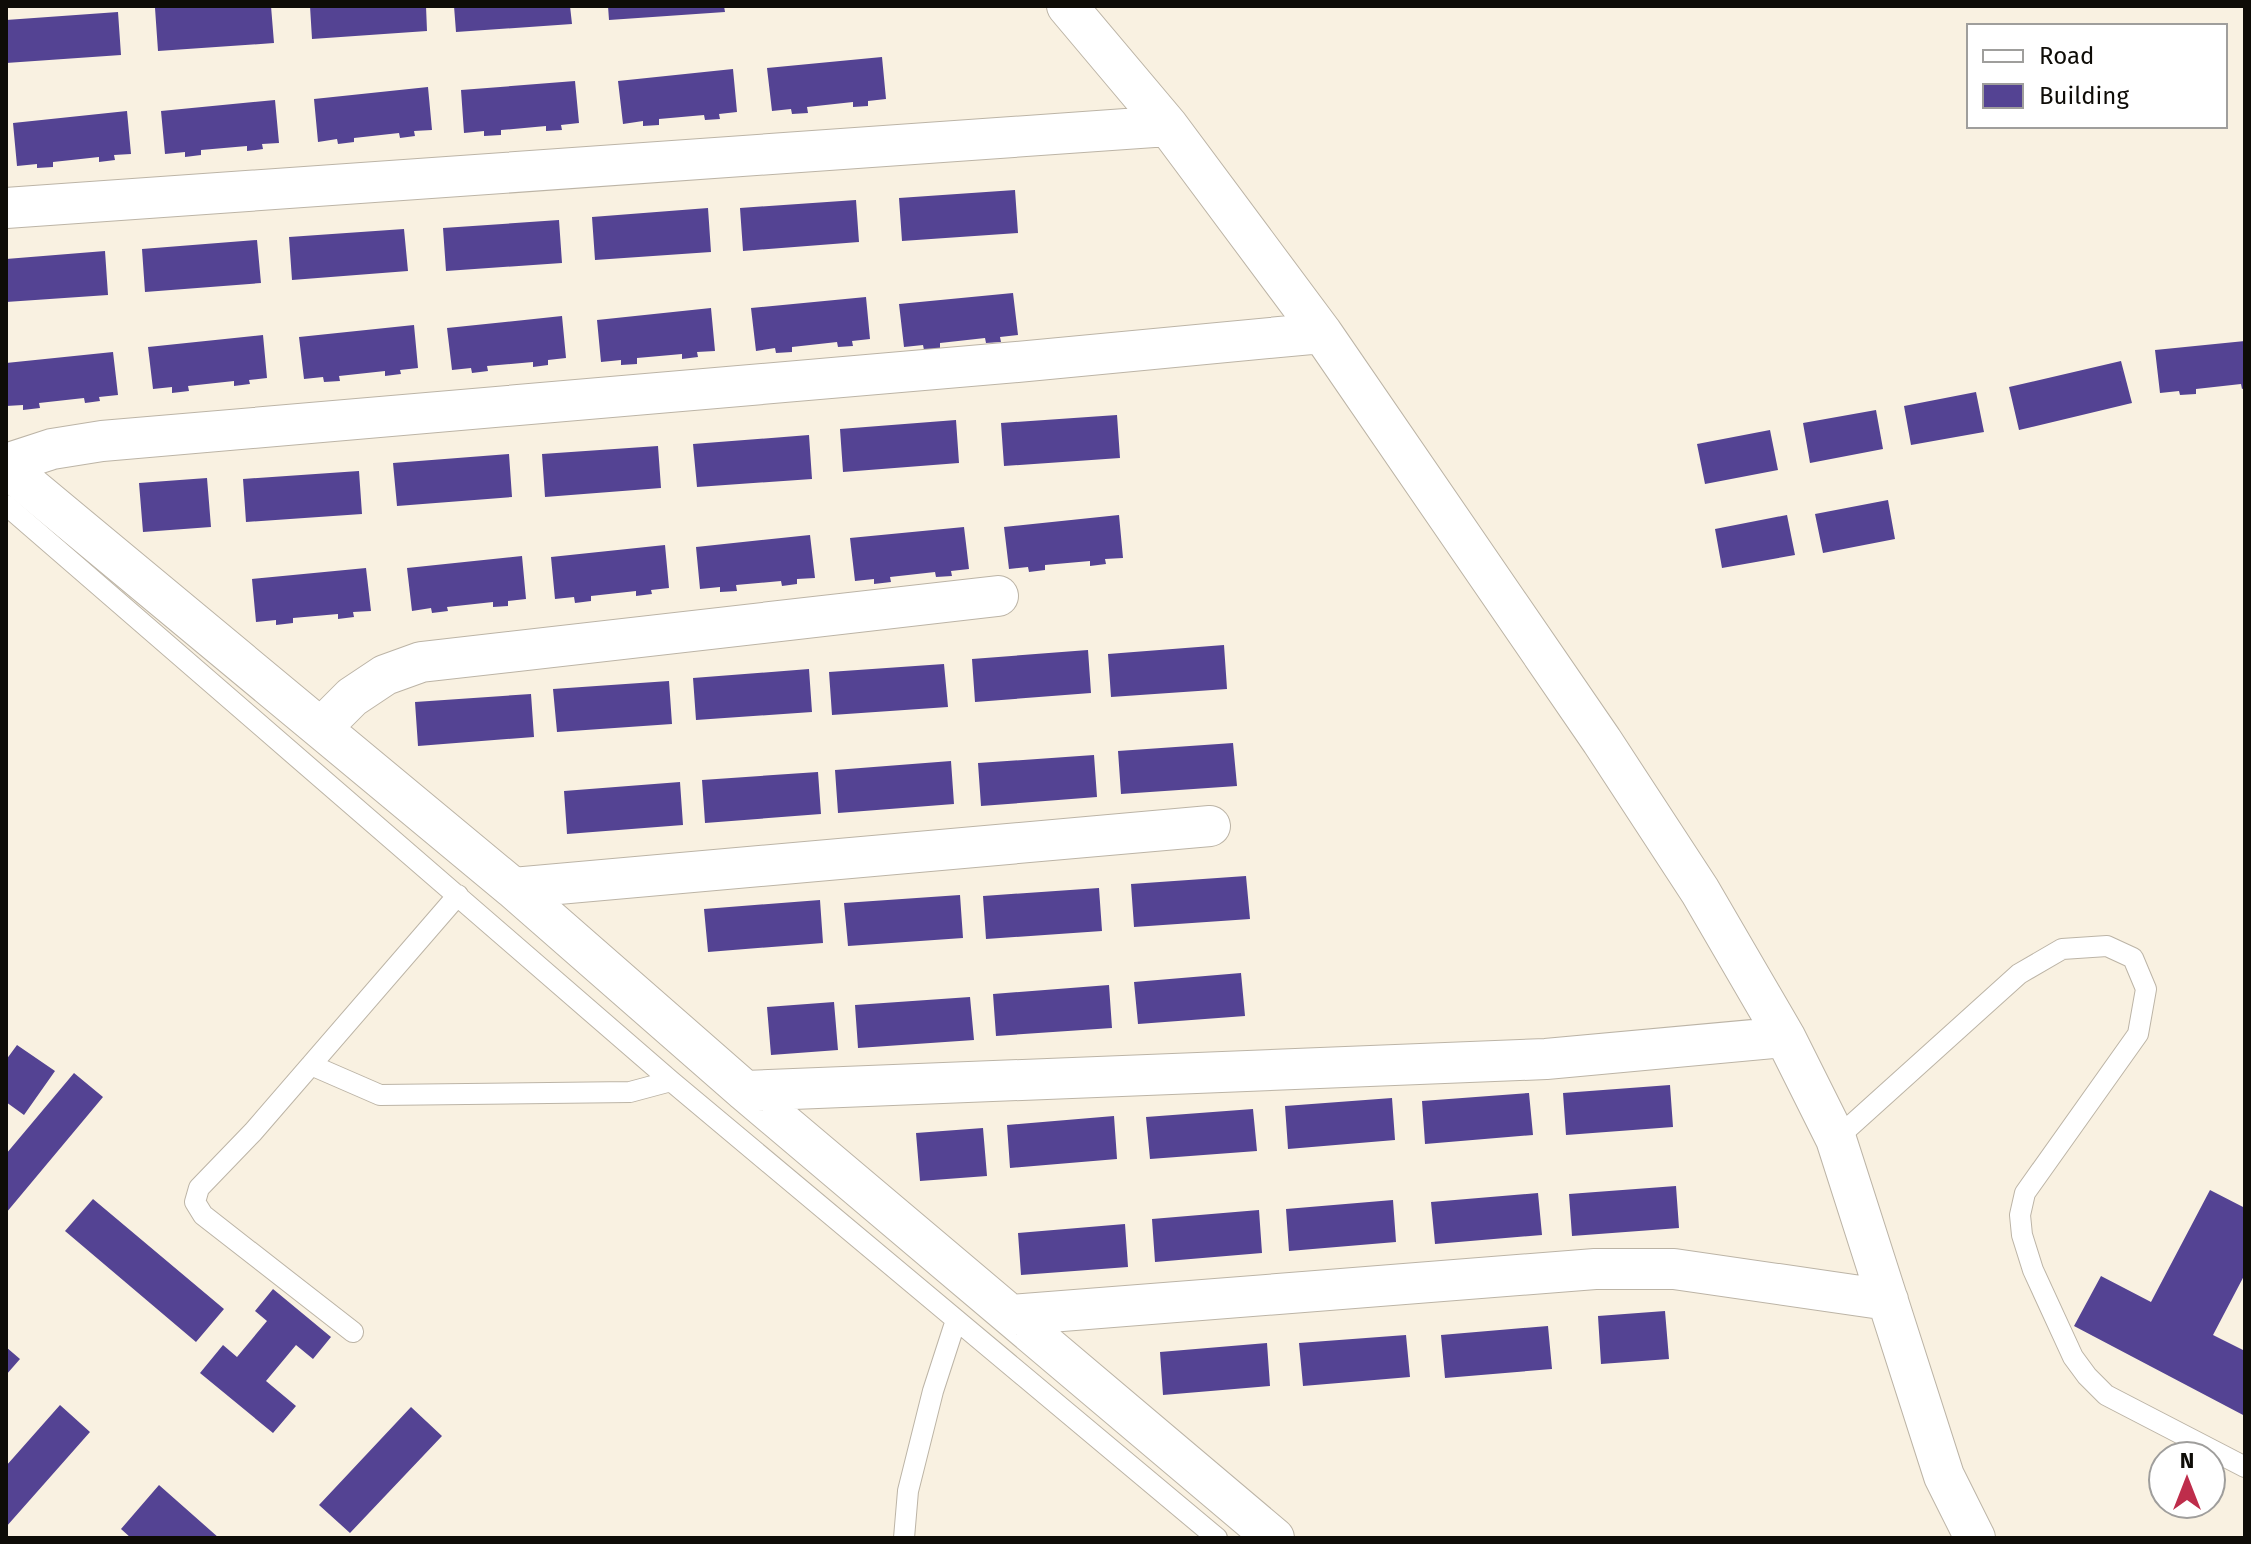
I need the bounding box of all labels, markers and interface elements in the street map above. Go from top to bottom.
legend [1967,24,2227,128]
text: Road [2039,42,2094,70]
text: Building [2039,82,2129,110]
north arrow [2147,1440,2227,1520]
text: N [2180,1447,2194,1474]

